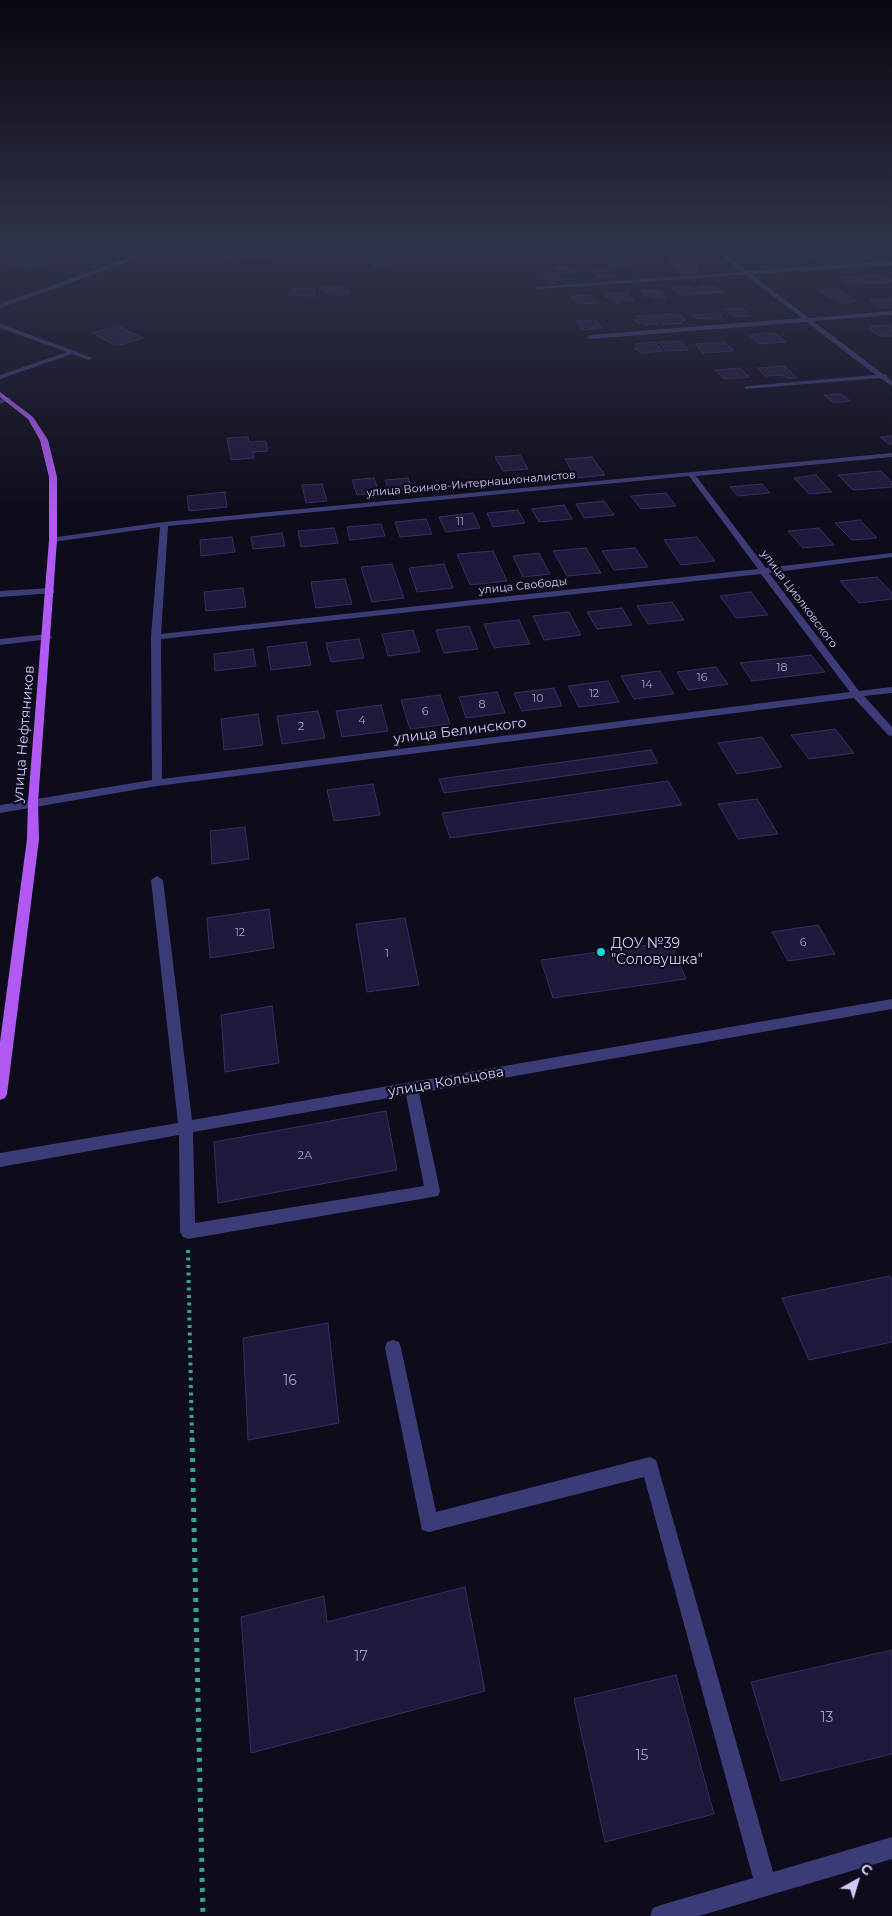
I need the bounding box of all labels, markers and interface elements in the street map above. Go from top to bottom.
street label: улица Воинов-Интернационалистов [366,468,576,500]
house number: 11 [456,515,464,529]
street label: улица Циолковского [758,547,840,651]
street label: улица Свободы [478,575,568,597]
house number: 18 [777,661,787,675]
street label: улица Нефтяников [10,665,38,803]
house number: 16 [697,671,707,685]
house number: 14 [641,678,653,692]
house number: 12 [589,687,599,701]
house number: 10 [532,692,544,706]
house number: 8 [478,698,486,712]
house number: 6 [422,705,428,719]
house number: 4 [358,714,366,728]
street label: улица Белинского [393,715,527,747]
house number: 2 [298,720,304,734]
house number: 12 [235,926,245,940]
place label: ДОУ №39 "Соловушка" [611,936,703,969]
house number: 6 [800,936,806,950]
marker: ДОУ №39 "Соловушка" [595,946,607,958]
house number: 1 [385,947,389,961]
street label: улица Кольцова [387,1064,505,1100]
house number: 2А [298,1149,312,1163]
house number: 16 [283,1373,297,1389]
house number: 17 [354,1649,368,1665]
house number: 13 [821,1710,833,1726]
house number: 15 [636,1748,648,1764]
north arrow [832,1856,882,1906]
text: С [857,1859,876,1880]

